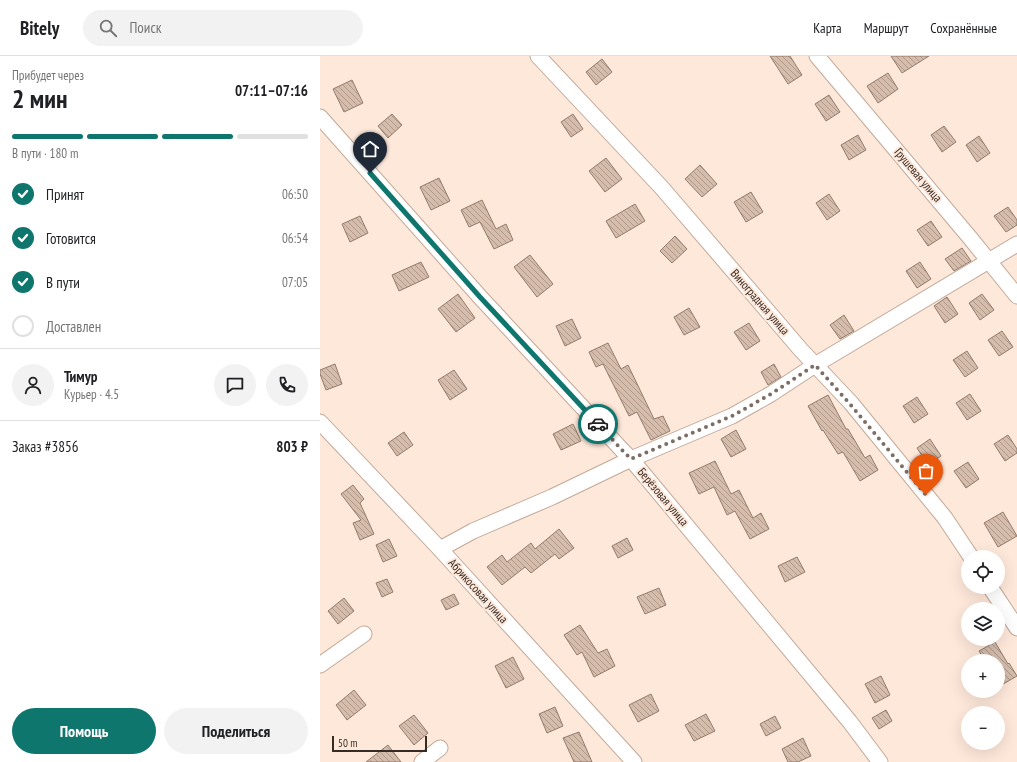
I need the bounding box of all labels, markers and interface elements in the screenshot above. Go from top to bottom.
search box [83,10,363,46]
text: Bitely [20,16,59,40]
icon: search [97,17,119,39]
text: Поиск [129,18,162,37]
text: Карта [813,19,842,37]
text: Маршрут [864,19,908,37]
text: Сохранённые [930,19,997,37]
text: Прибудет через [12,67,84,84]
text: 07:11–07:16 [235,81,308,100]
text: 2 мин [12,82,67,115]
pin [353,132,387,173]
icon: home [359,138,381,160]
street label: Грушевая улица [891,144,946,205]
text: В пути · 180 m [12,145,78,162]
icon: check [12,183,34,205]
text: Принят [46,185,84,204]
text: 06:50 [282,186,308,203]
icon: check [12,227,34,249]
text: Готовится [46,229,96,248]
text: 06:54 [282,230,308,247]
street label: Виноградная улица [728,266,793,338]
icon: check [12,271,34,293]
text: В пути [46,273,80,292]
text: 07:05 [282,274,308,291]
text: Доставлен [46,317,101,336]
button: person [12,364,54,406]
button: chat [214,364,256,406]
button: phone [266,364,308,406]
text: Тимур [64,367,97,386]
text: Курьер · 4.5 [64,386,119,403]
courier [578,404,618,444]
icon: car [587,413,609,435]
text: Заказ #3856 [12,437,79,456]
text: 803 ₽ [276,437,308,456]
pin [909,454,943,495]
icon: bag [915,460,937,482]
street label: Берёзовая улица [635,465,692,529]
map controls [961,550,1005,750]
button: locate [961,550,1005,594]
street label: Абрикосовая улица [445,555,511,626]
button: layers [961,602,1005,646]
button: + [961,654,1005,698]
button: − [961,706,1005,750]
button: Помощь [12,708,156,754]
button: Поделиться [164,708,308,754]
scale bar [332,734,427,753]
text: 50 m [338,736,357,750]

